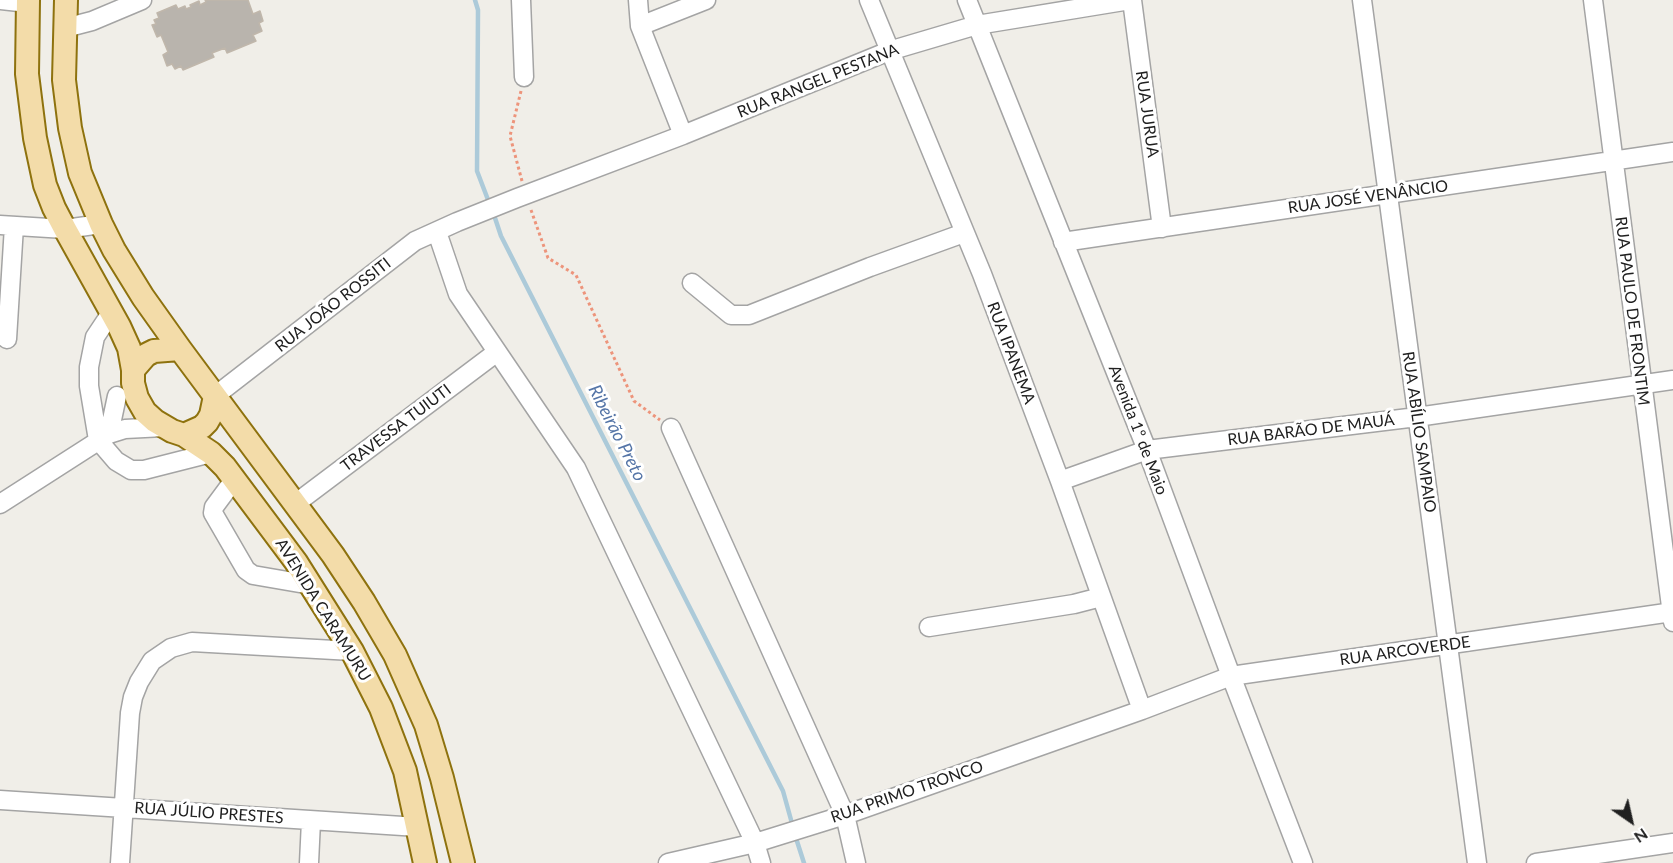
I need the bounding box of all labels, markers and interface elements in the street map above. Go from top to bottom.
street label: RUA RANGEL PESTANA [734,40,902,122]
street label: RUA JURUA [1131,69,1163,159]
street label: RUA JOSÉ VENÂNCIO [1287,176,1449,218]
street label: RUA PAULO DE FRONTIM [1611,215,1653,407]
street label: RUA JOÃO ROSSITI [271,254,395,356]
street label: RUA IPANEMA [983,299,1039,407]
street label: RUA ABÍLIO SAMPAIO [1398,350,1440,514]
street label: Avenida 1º de Maio [1104,362,1172,498]
street label: TRAVESSA TUIUTI [337,380,455,476]
water label: Ribeirão Preto [584,381,650,485]
street label: RUA BARÃO DE MAUÁ [1226,410,1396,450]
street label: AVENIDA CARAMURU [271,535,375,685]
street label: RUA ARCOVERDE [1339,632,1471,670]
street label: RUA PRIMO TRONCO [828,757,986,827]
north arrow [1601,791,1661,851]
street label: RUA JÚLIO PRESTES [134,798,284,828]
text: N [1631,825,1652,848]

